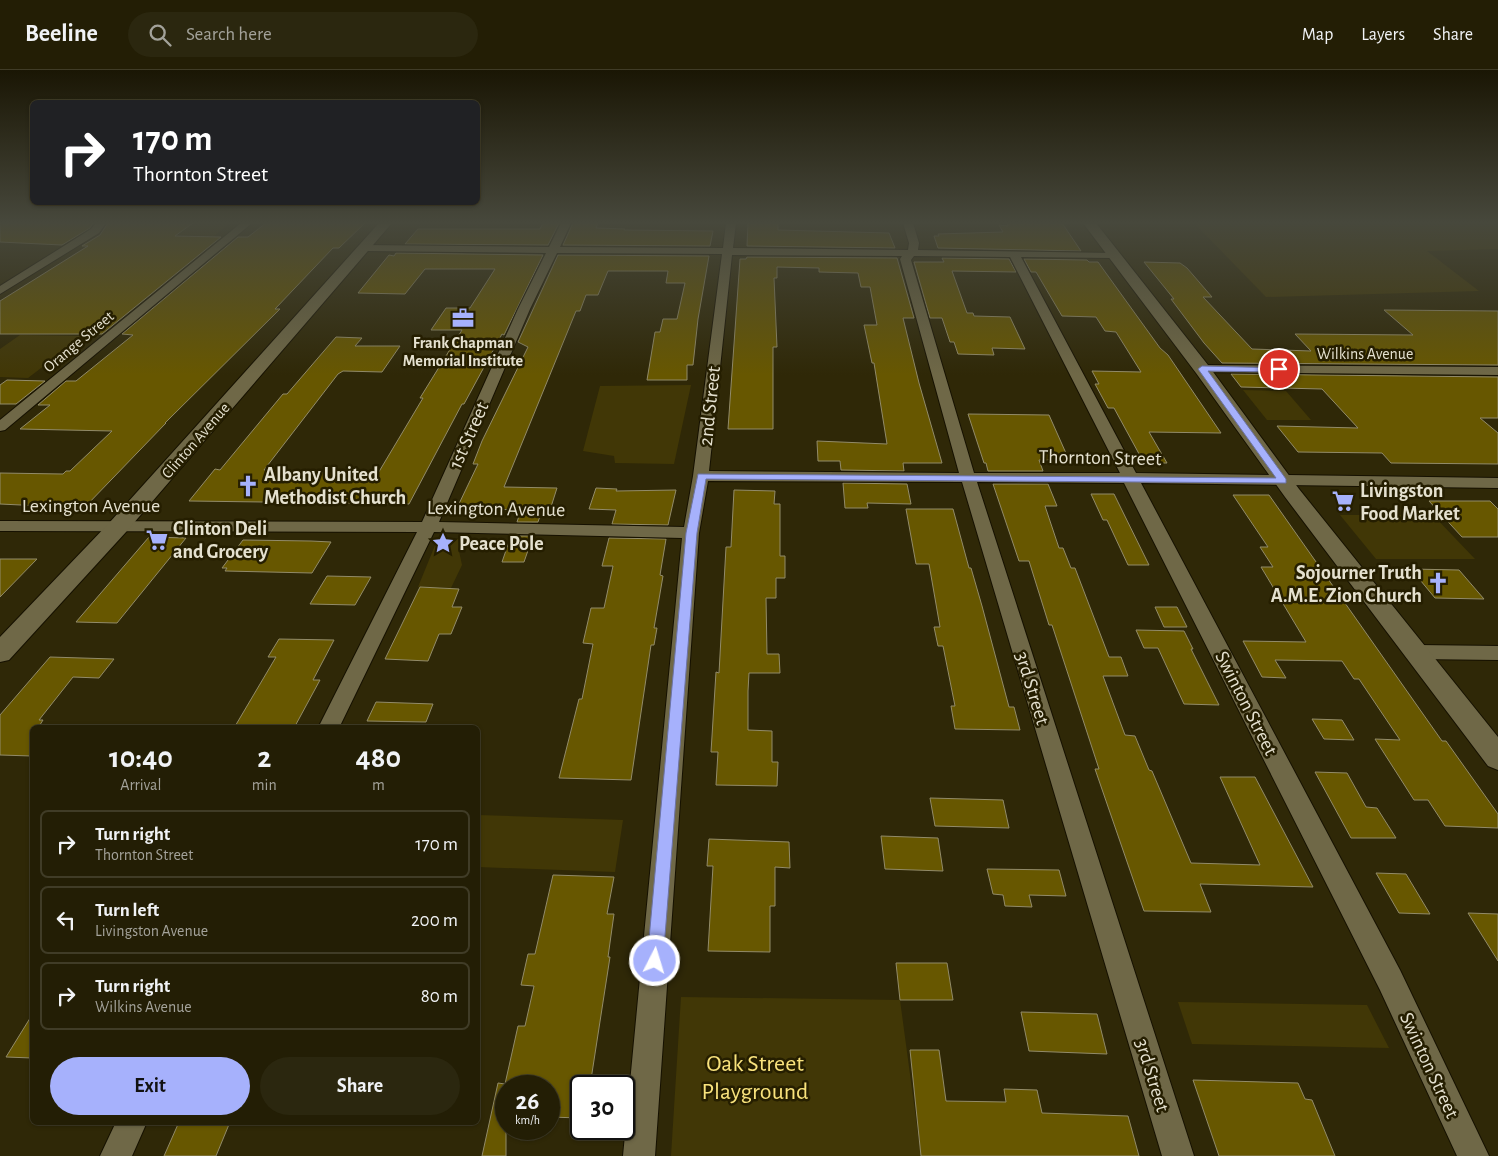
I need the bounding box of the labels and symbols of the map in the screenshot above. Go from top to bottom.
office icon: Frank Chapman Memorial Institute [450,305,476,331]
street label: Orange Street [41,308,117,376]
place label: Frank Chapman Memorial Institute [403,335,524,369]
street label: Wilkins Avenue [1317,346,1413,362]
pin [1258,348,1300,390]
street label: 2nd Street [696,365,724,447]
street label: 1st Street [445,398,493,472]
street label: Clinton Avenue [159,400,233,482]
street label: Thornton Street [1038,447,1162,469]
place label: Albany United Methodist Church [264,465,406,508]
church icon: Albany United Methodist Church [235,473,261,499]
place label: Livingston Food Market [1360,481,1460,524]
supermarket icon: Livingston Food Market [1330,488,1356,514]
street label: Lexington Avenue [22,496,160,516]
street label: Lexington Avenue [427,498,565,520]
place label: Clinton Deli and Grocery [173,519,268,562]
supermarket icon: Clinton Deli and Grocery [144,527,170,553]
place icon: Peace Pole [430,530,456,556]
place label: Peace Pole [459,534,544,554]
place label: Sojourner Truth A.M.E. Zion Church [1271,563,1422,606]
church icon: Sojourner Truth A.M.E. Zion Church [1425,570,1451,596]
street label: Swinton Street [1211,648,1281,759]
street label: 3rd Street [1011,649,1053,728]
position arrow [628,934,680,986]
street label: Swinton Street [1396,1009,1463,1122]
street label: 3rd Street [1131,1036,1173,1115]
park label: Oak Street Playground [702,1052,808,1104]
speed limit sign: 30 [570,1075,635,1140]

